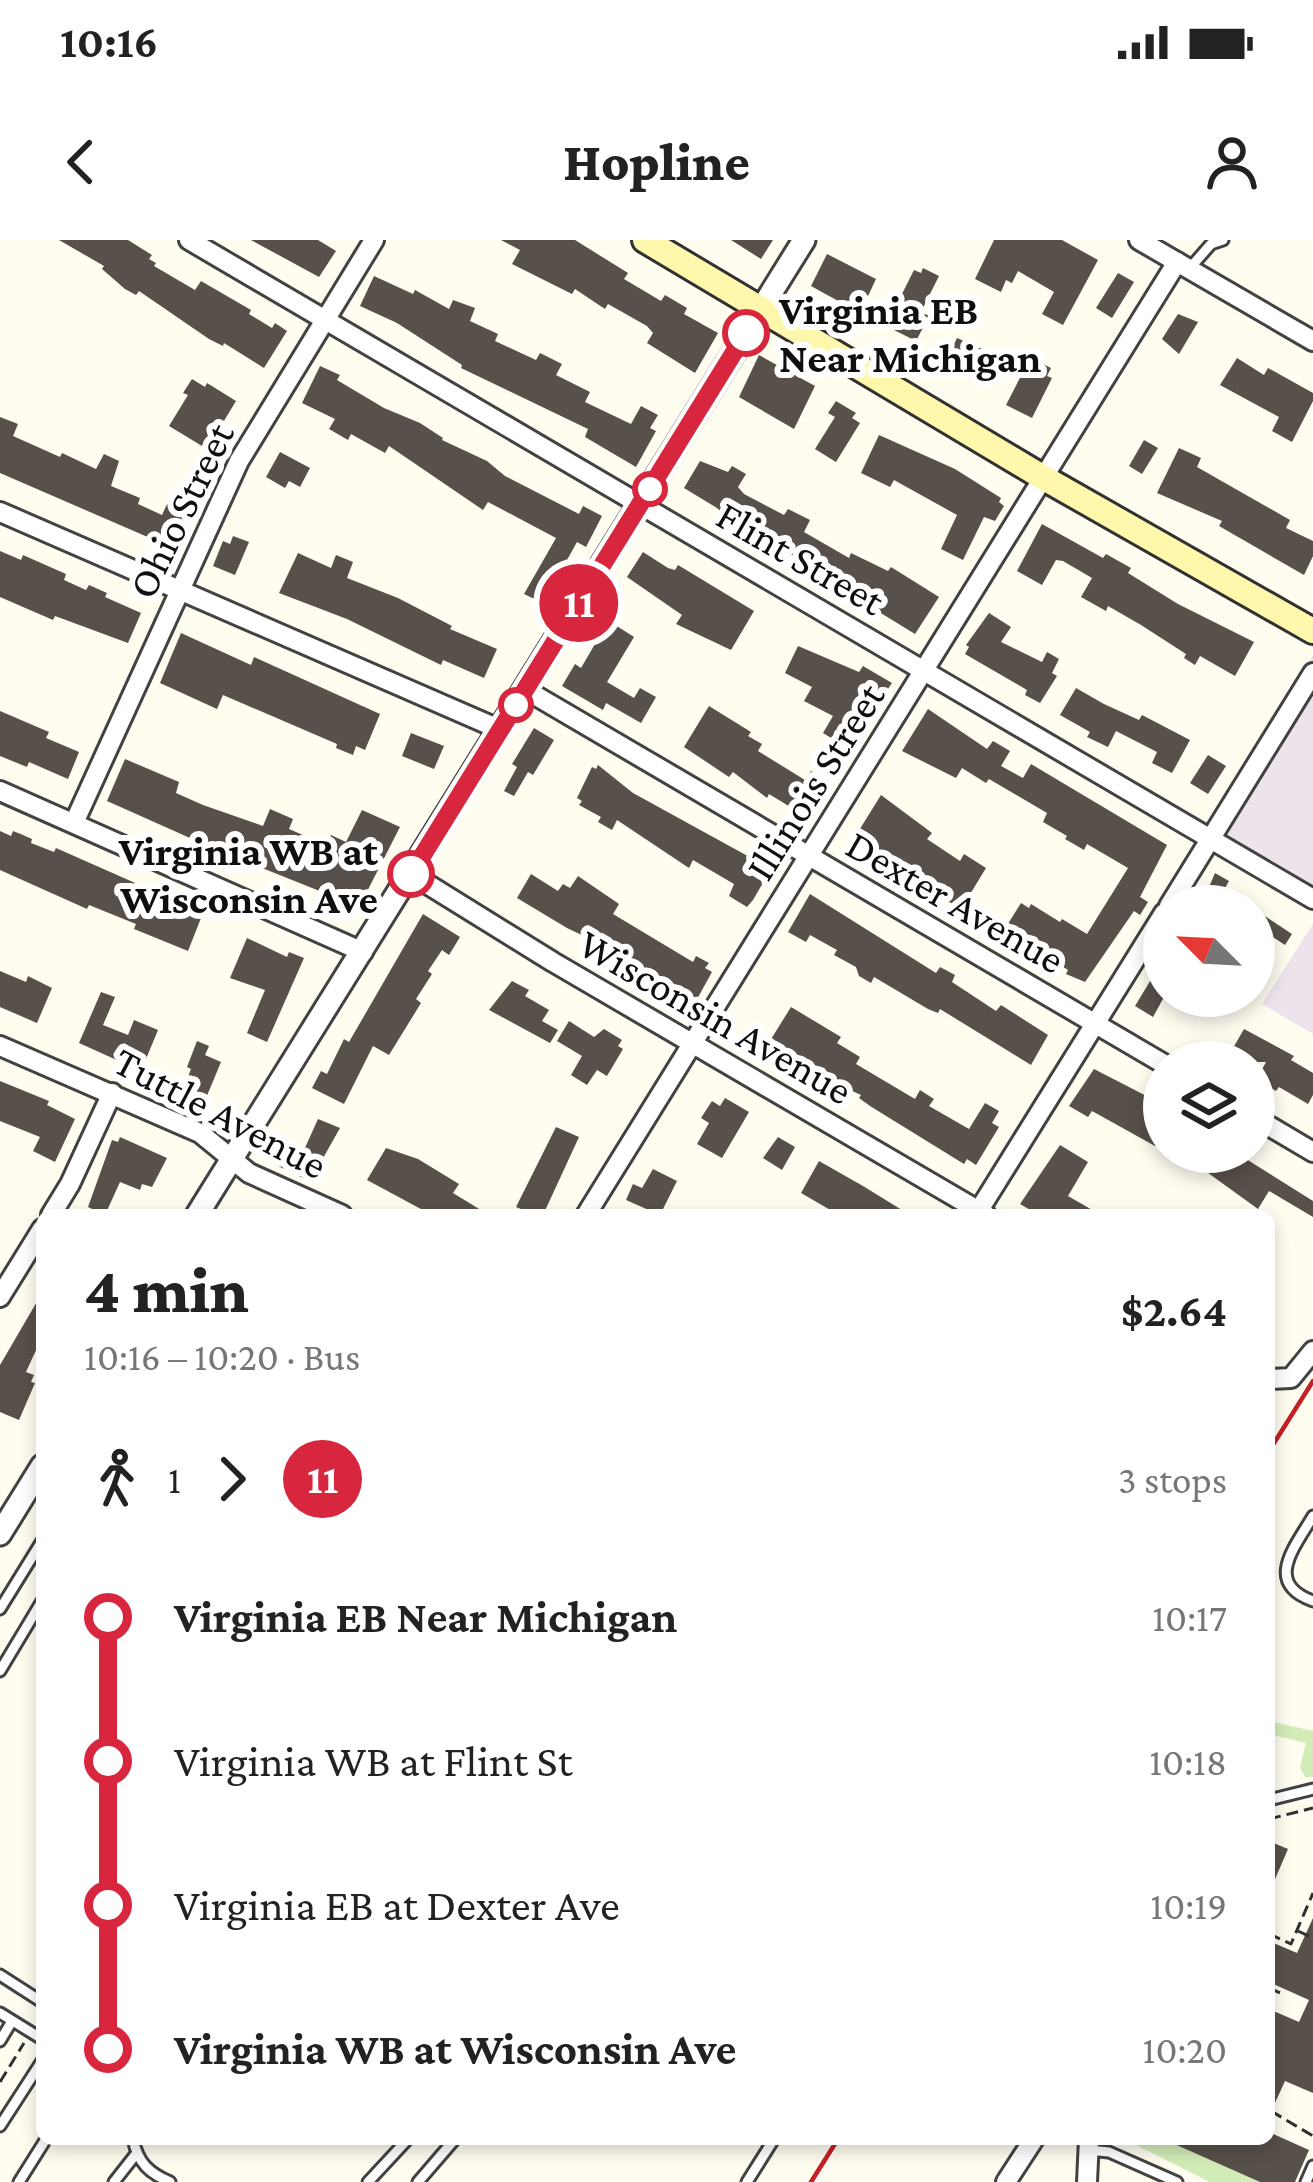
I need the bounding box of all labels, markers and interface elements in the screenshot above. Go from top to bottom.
text: 10:16 [60,17,158,67]
icon: back [48,129,114,195]
icon: person [1199,129,1265,195]
text: Hopline [563,132,750,192]
place label: Virginia EB Near Michigan [778,286,1041,381]
marker: Virginia EB Near Michigan [724,311,768,355]
street label: Ohio Street [118,414,243,605]
unlabelled marker [634,473,666,505]
street label: Flint Street [709,491,894,625]
line badge: 11 [525,564,633,642]
text: 11 [563,579,595,626]
street label: Illinois Street [735,673,894,888]
unlabelled marker [500,689,532,721]
street label: Dexter Avenue [838,820,1073,983]
place label: Virginia WB at Wisconsin Ave [118,827,379,922]
marker: Virginia WB at Wisconsin Ave [389,852,433,896]
north arrow [1143,885,1275,1017]
map controls [1143,885,1275,1173]
street label: Wisconsin Avenue [571,919,861,1114]
street label: Tuttle Avenue [107,1037,335,1188]
button: layers [1143,1041,1275,1173]
text: 4 min [84,1253,249,1326]
text: $2.64 [1121,1286,1227,1336]
text: 10:16 – 10:20 · Bus [84,1335,360,1378]
icon: walk [84,1446,150,1512]
icon: forward [199,1446,265,1512]
text: 11 [307,1455,338,1502]
text: 1 [168,1458,181,1501]
text: 3 stops [1118,1458,1227,1501]
text: Virginia EB Near Michigan [174,1592,677,1642]
text: 10:17 [1152,1596,1227,1639]
text: Virginia WB at Flint St [174,1736,573,1786]
text: 10:18 [1149,1740,1227,1783]
text: Virginia EB at Dexter Ave [174,1880,620,1930]
text: 10:19 [1150,1884,1227,1927]
text: Virginia WB at Wisconsin Ave [174,2024,737,2074]
text: 10:20 [1142,2028,1227,2071]

